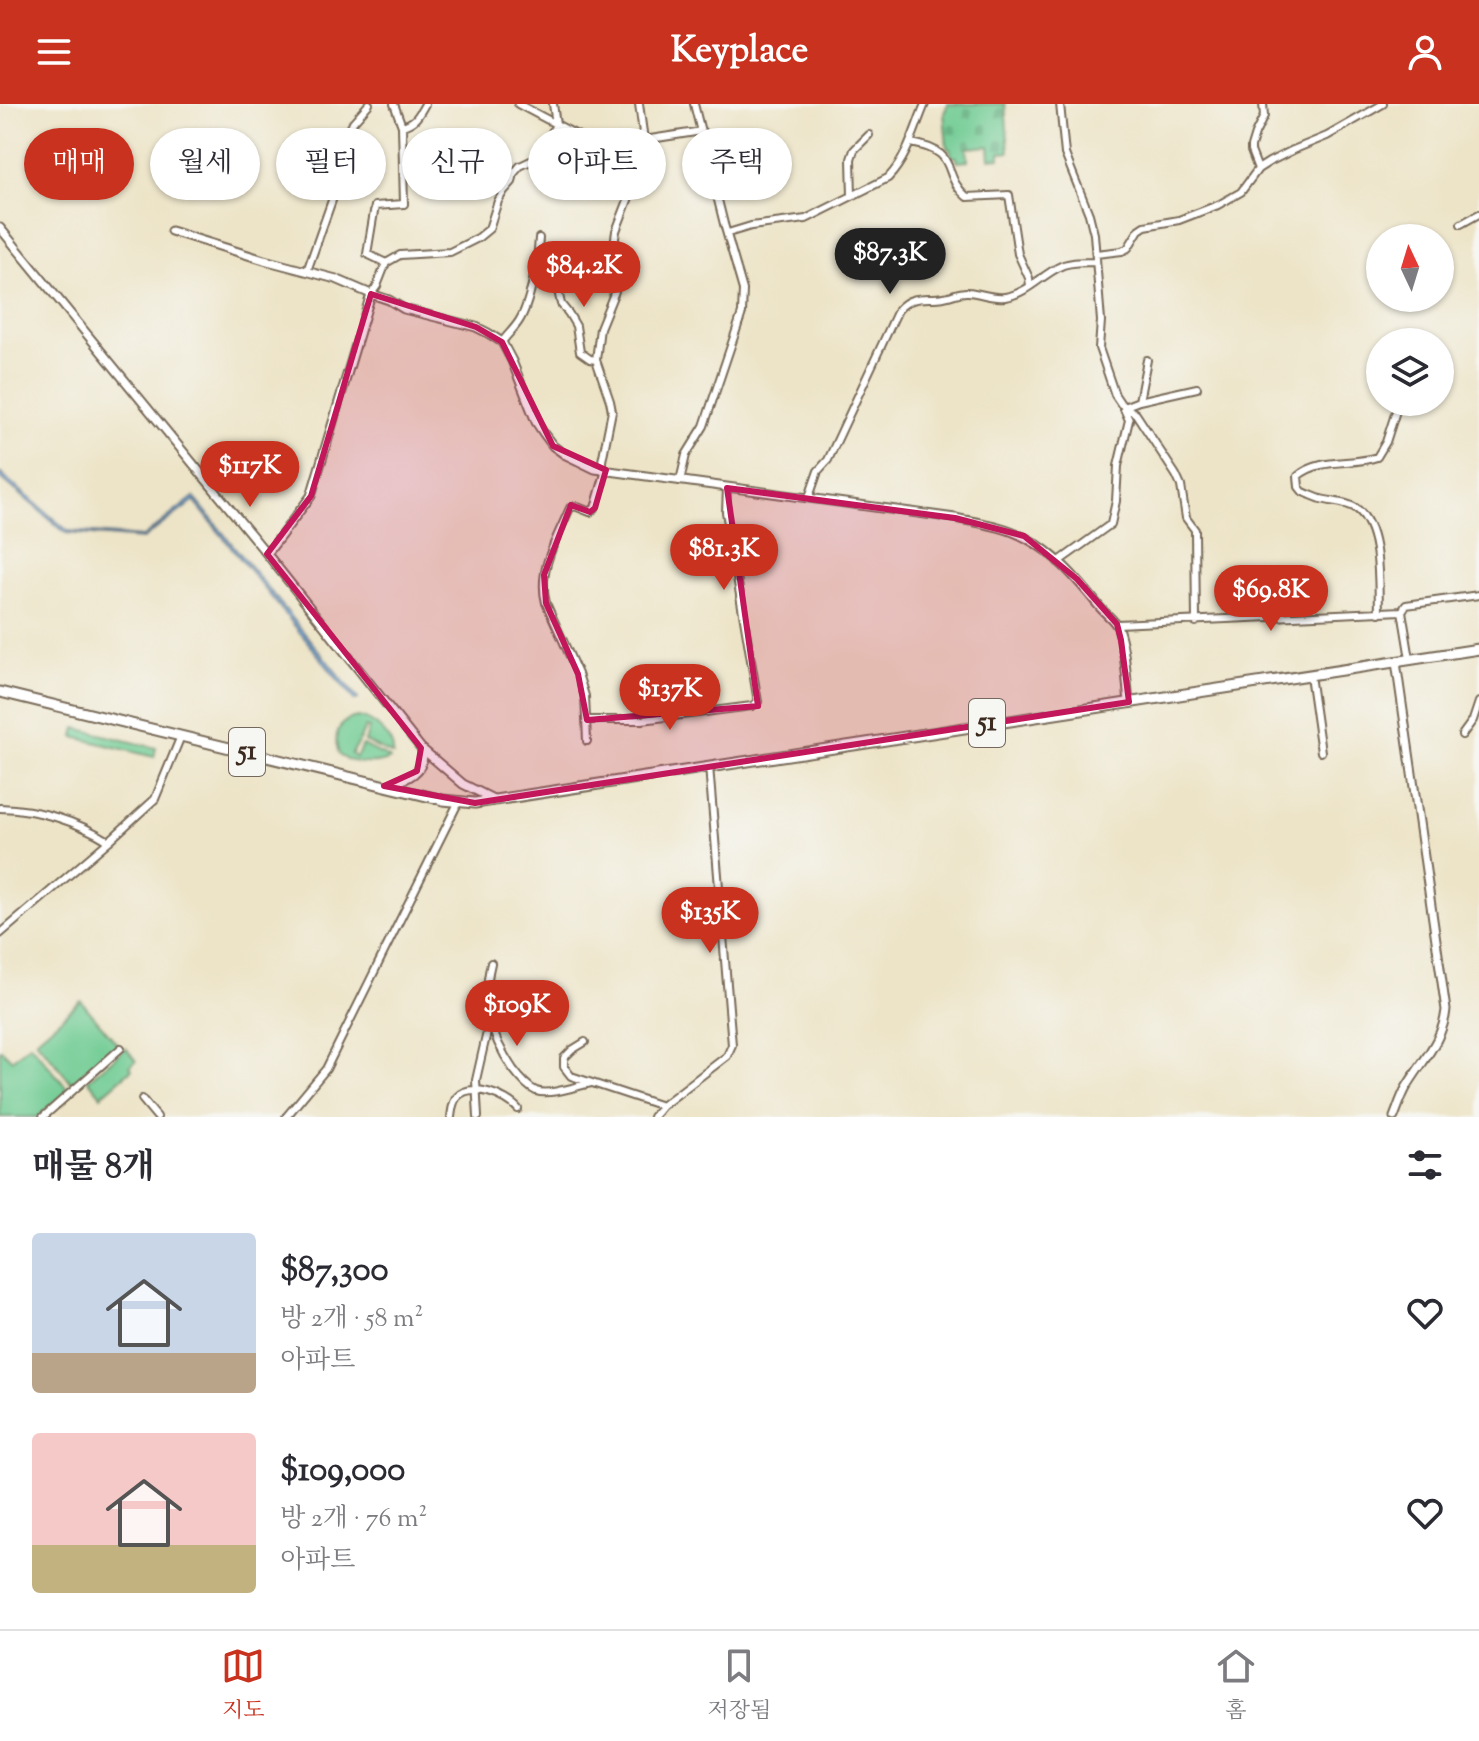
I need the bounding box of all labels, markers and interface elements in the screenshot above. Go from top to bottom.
text: Keyplace [671,26,808,78]
icon: menu [32,30,76,74]
icon: person [1403,30,1447,74]
chip: 매매 [24,128,134,200]
chip: 월세 [150,128,260,200]
chip: 필터 [276,128,386,200]
chip: 신규 [402,128,512,200]
chip: 아파트 [528,128,666,200]
chip: 주택 [682,128,792,200]
north arrow [1366,224,1454,312]
map controls [1366,224,1454,416]
pin: $87.3K [825,228,955,296]
text: $87.3K [853,235,927,272]
pin: $84.2K [519,241,649,309]
text: $84.2K [545,248,623,285]
button: layers [1366,328,1454,416]
pin: $117K [194,441,306,509]
text: $117K [218,448,282,485]
pin: $81.3K [659,524,789,592]
text: $81.3K [688,531,760,568]
pin: $69.8K [1206,565,1336,633]
text: $69.8K [1232,572,1310,609]
pin: $137K [614,664,726,732]
text: $137K [637,671,703,708]
road number: 51 [969,699,1005,747]
road number: 51 [229,728,265,776]
pin: $135K [654,887,766,955]
text: $135K [680,894,740,931]
pin: $109K [461,980,573,1048]
text: $109K [483,987,551,1024]
icon: filters [1403,1143,1447,1187]
text: 매물 8개 [32,1144,155,1193]
text: $87,300 [280,1247,389,1296]
icon: home [96,1265,192,1361]
icon: heart [1403,1291,1447,1335]
text: 방 2개 · 58 m² [280,1301,423,1338]
text: 아파트 [280,1343,355,1380]
text: $109,000 [280,1447,405,1496]
icon: home [96,1465,192,1561]
icon: heart [1403,1491,1447,1535]
text: 방 2개 · 76 m² [280,1501,427,1538]
text: 아파트 [280,1543,355,1580]
tab: 지도 [221,1644,265,1728]
tab: 저장됨 [708,1644,771,1728]
tab: 홈 [1214,1644,1258,1728]

